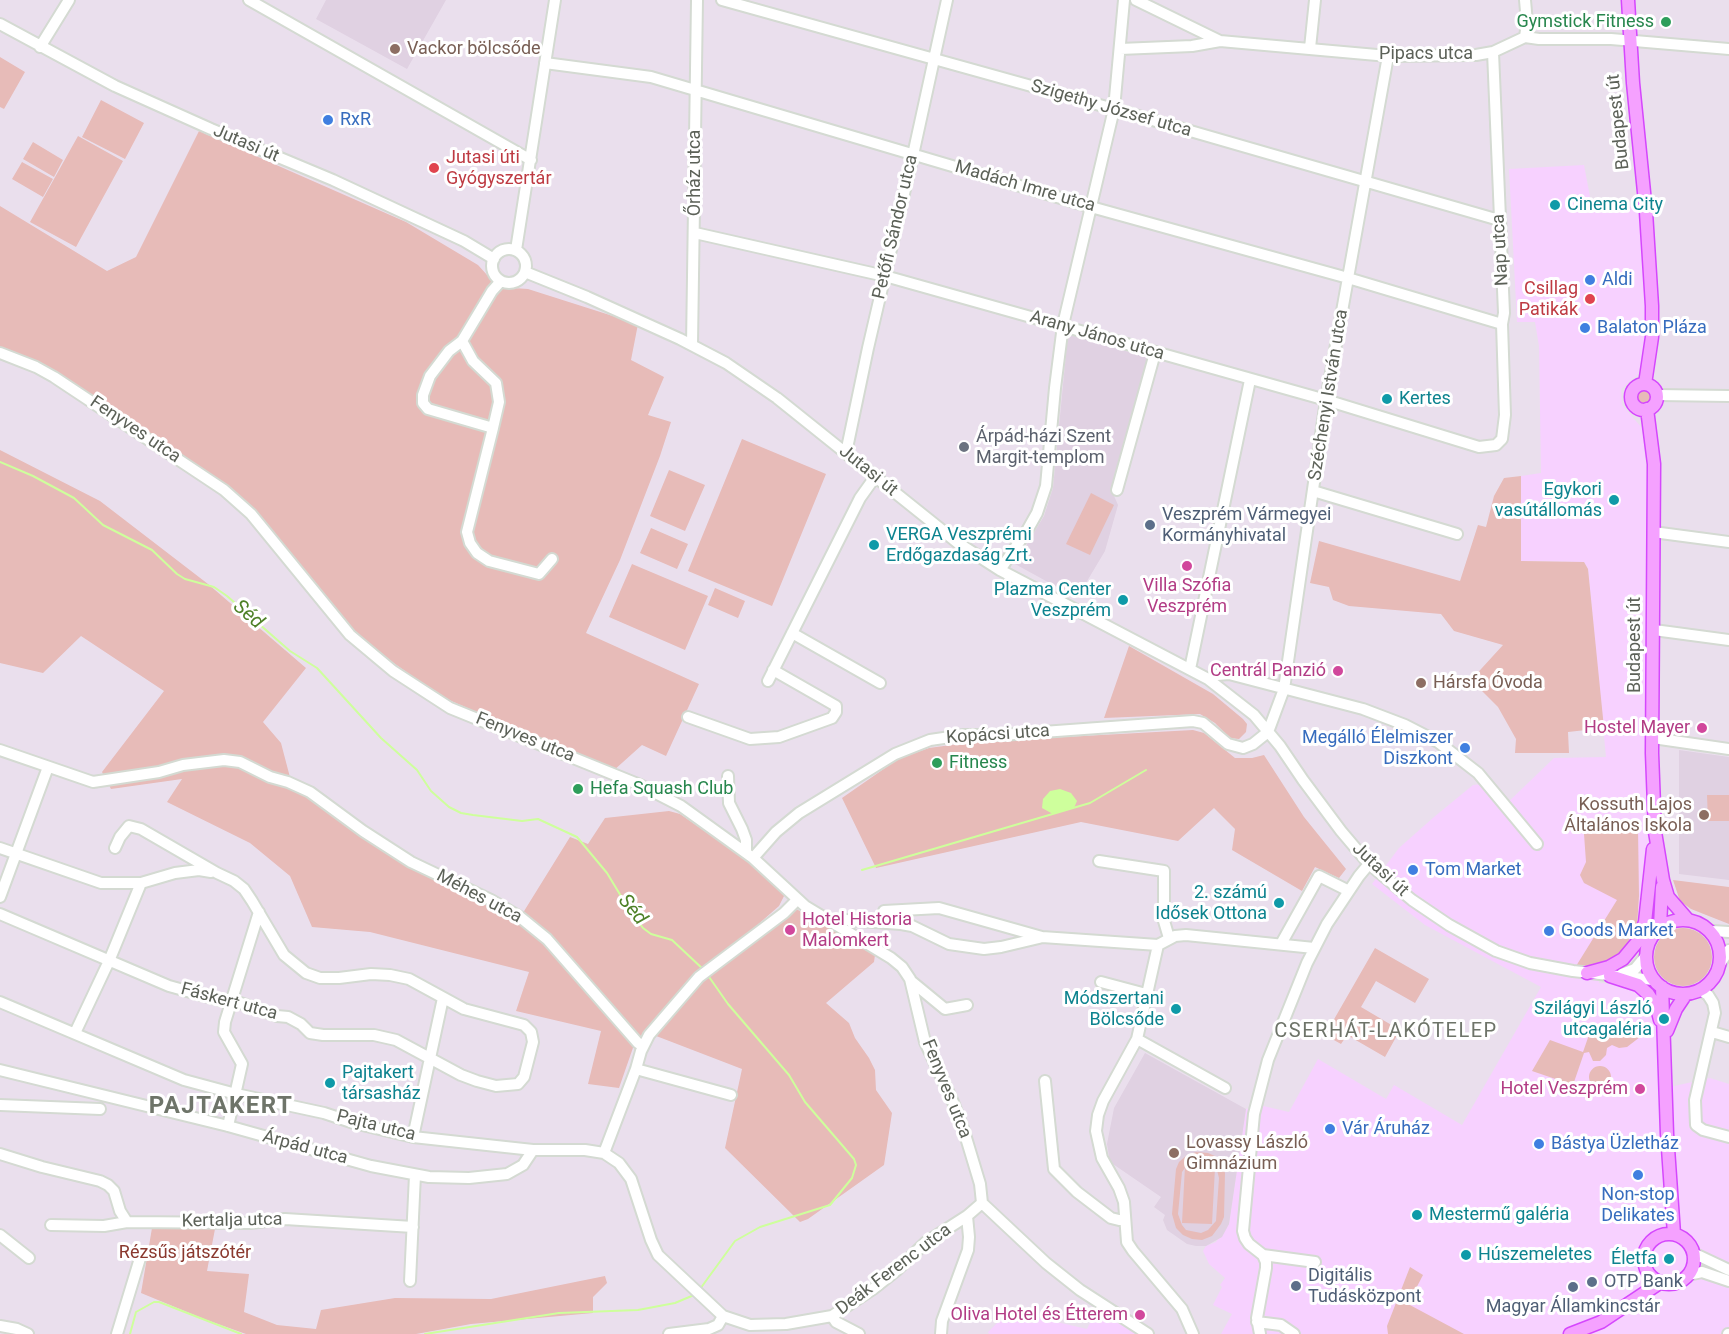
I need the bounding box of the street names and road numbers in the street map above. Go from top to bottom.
street label: Pipacs utca [1379,43,1473,65]
street label: Budapest út [1603,73,1635,171]
street label: Szigethy József utca [1028,76,1194,142]
street label: Jutasi út [210,120,282,168]
street label: Őrház utca [684,130,706,216]
street label: Petőfi Sándor utca [869,153,923,301]
street label: Madách Imre utca [952,157,1098,217]
street label: Nap utca [1488,213,1514,287]
street label: Arany János utca [1027,306,1167,366]
street label: Széchenyi István utca [1305,308,1353,482]
street label: Fenyves utca [86,392,184,468]
street label: Jutasi út [834,441,902,501]
street label: Budapest út [1624,597,1646,693]
street label: Fenyves utca [472,708,578,768]
street label: Kopácsi utca [945,721,1051,749]
street label: Jutasi út [1347,838,1413,902]
street label: Méhes utca [433,866,525,928]
street label: Fáskert utca [178,979,280,1025]
street label: Fenyves utca [916,1036,976,1142]
street label: Pajta utca [334,1106,418,1146]
street label: Árpád utca [260,1126,350,1170]
street label: Kertalja utca [181,1209,283,1233]
street label: Deák Ferenc utca [832,1220,956,1320]

